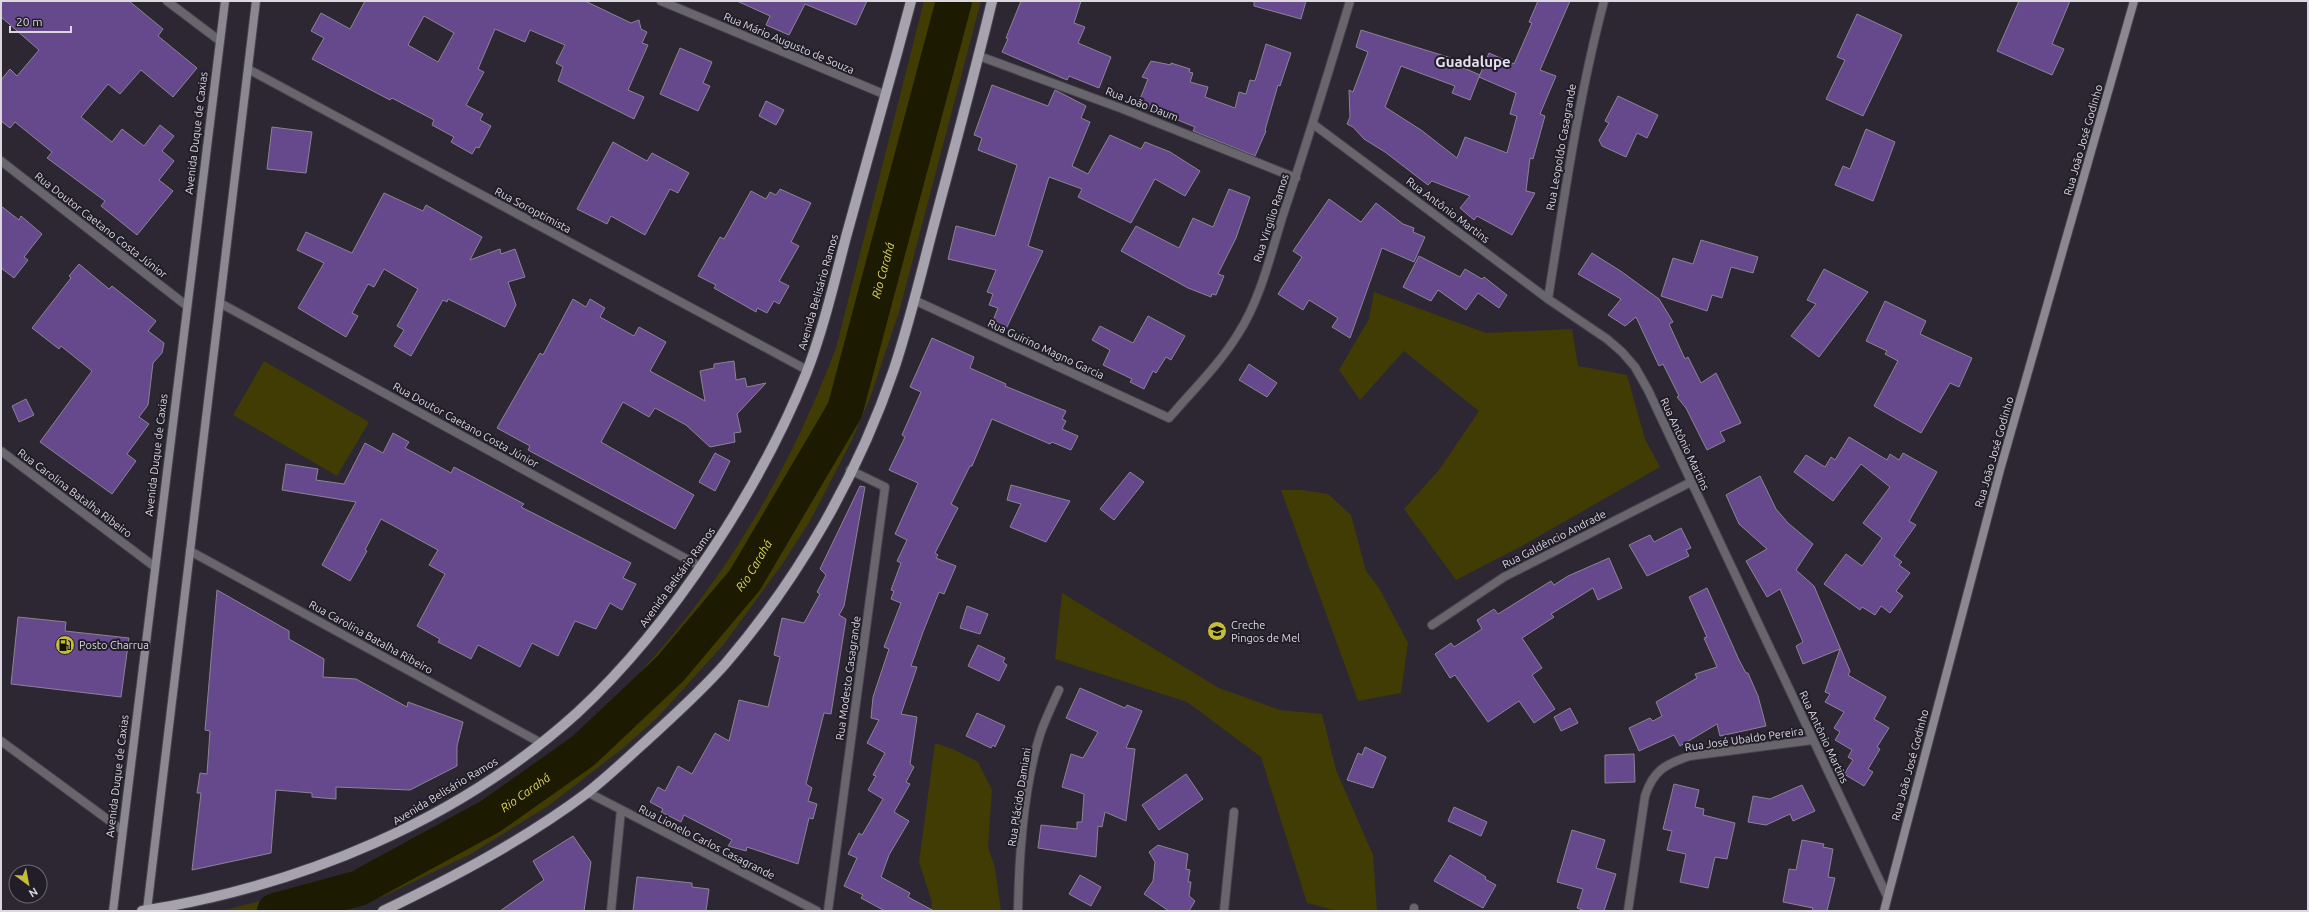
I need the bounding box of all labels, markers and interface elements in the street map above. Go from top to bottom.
scale bar [10,8,71,34]
street label: Rua Mário Augusto de Souza [722,10,856,76]
text: 20 m [16,15,43,28]
district label: Guadalupe [1435,53,1511,70]
street label: Avenida Duque de Caxias [183,71,210,195]
street label: Rua Leopoldo Casagrande [1544,83,1578,211]
street label: Rua João José Godinho [2061,83,2105,197]
street label: Rua João Daum [1104,85,1180,123]
street label: Rua Doutor Caetano Costa Júnior [32,170,170,281]
street label: Rua Virgílio Ramos [1251,172,1291,264]
street label: Rua Antônio Martins [1404,175,1492,245]
street label: Rua Soroptimista [493,185,573,235]
street label: Avenida Belisário Ramos [796,232,840,351]
water label: Rio Carahá [869,240,896,300]
street label: Rua Guirino Magno Garcia [986,317,1106,381]
street label: Rua Doutor Caetano Costa Júnior [391,380,542,471]
street label: Avenida Duque de Caxias [143,393,170,517]
street label: Rua João José Godinho [1972,395,2016,509]
street label: Rua Antônio Martins [1658,396,1712,492]
street label: Rua Carolina Batalha Ribeiro [16,446,134,540]
street label: Rua Galdêncio Andrade [1500,508,1608,570]
street label: Avenida Belisário Ramos [637,525,717,629]
water label: Rio Carahá [732,537,774,593]
street label: Rua Carolina Batalha Ribeiro [307,598,435,676]
street label: Rua Modesto Casagrande [833,615,863,741]
place label: Creche Pingos de Mel [1231,619,1300,644]
school or university icon: Creche Pingos de Mel [1206,620,1228,642]
fuel station icon: Posto Charrua [54,634,76,656]
place label: Posto Charrua [79,639,149,651]
street label: Rua Antônio Martins [1797,689,1851,785]
street label: Rua João José Godinho [1889,708,1931,822]
street label: Avenida Duque de Caxias [104,714,131,838]
street label: Rua José Ubaldo Pereira [1684,725,1804,753]
street label: Rua Plácido Damiani [1005,747,1033,847]
street label: Avenida Belisário Ramos [390,755,500,827]
water label: Rio Carahá [498,770,553,814]
street label: Rua Lionelo Carlos Casagrande [637,802,777,882]
north arrow [8,864,48,904]
text: N [27,885,40,900]

